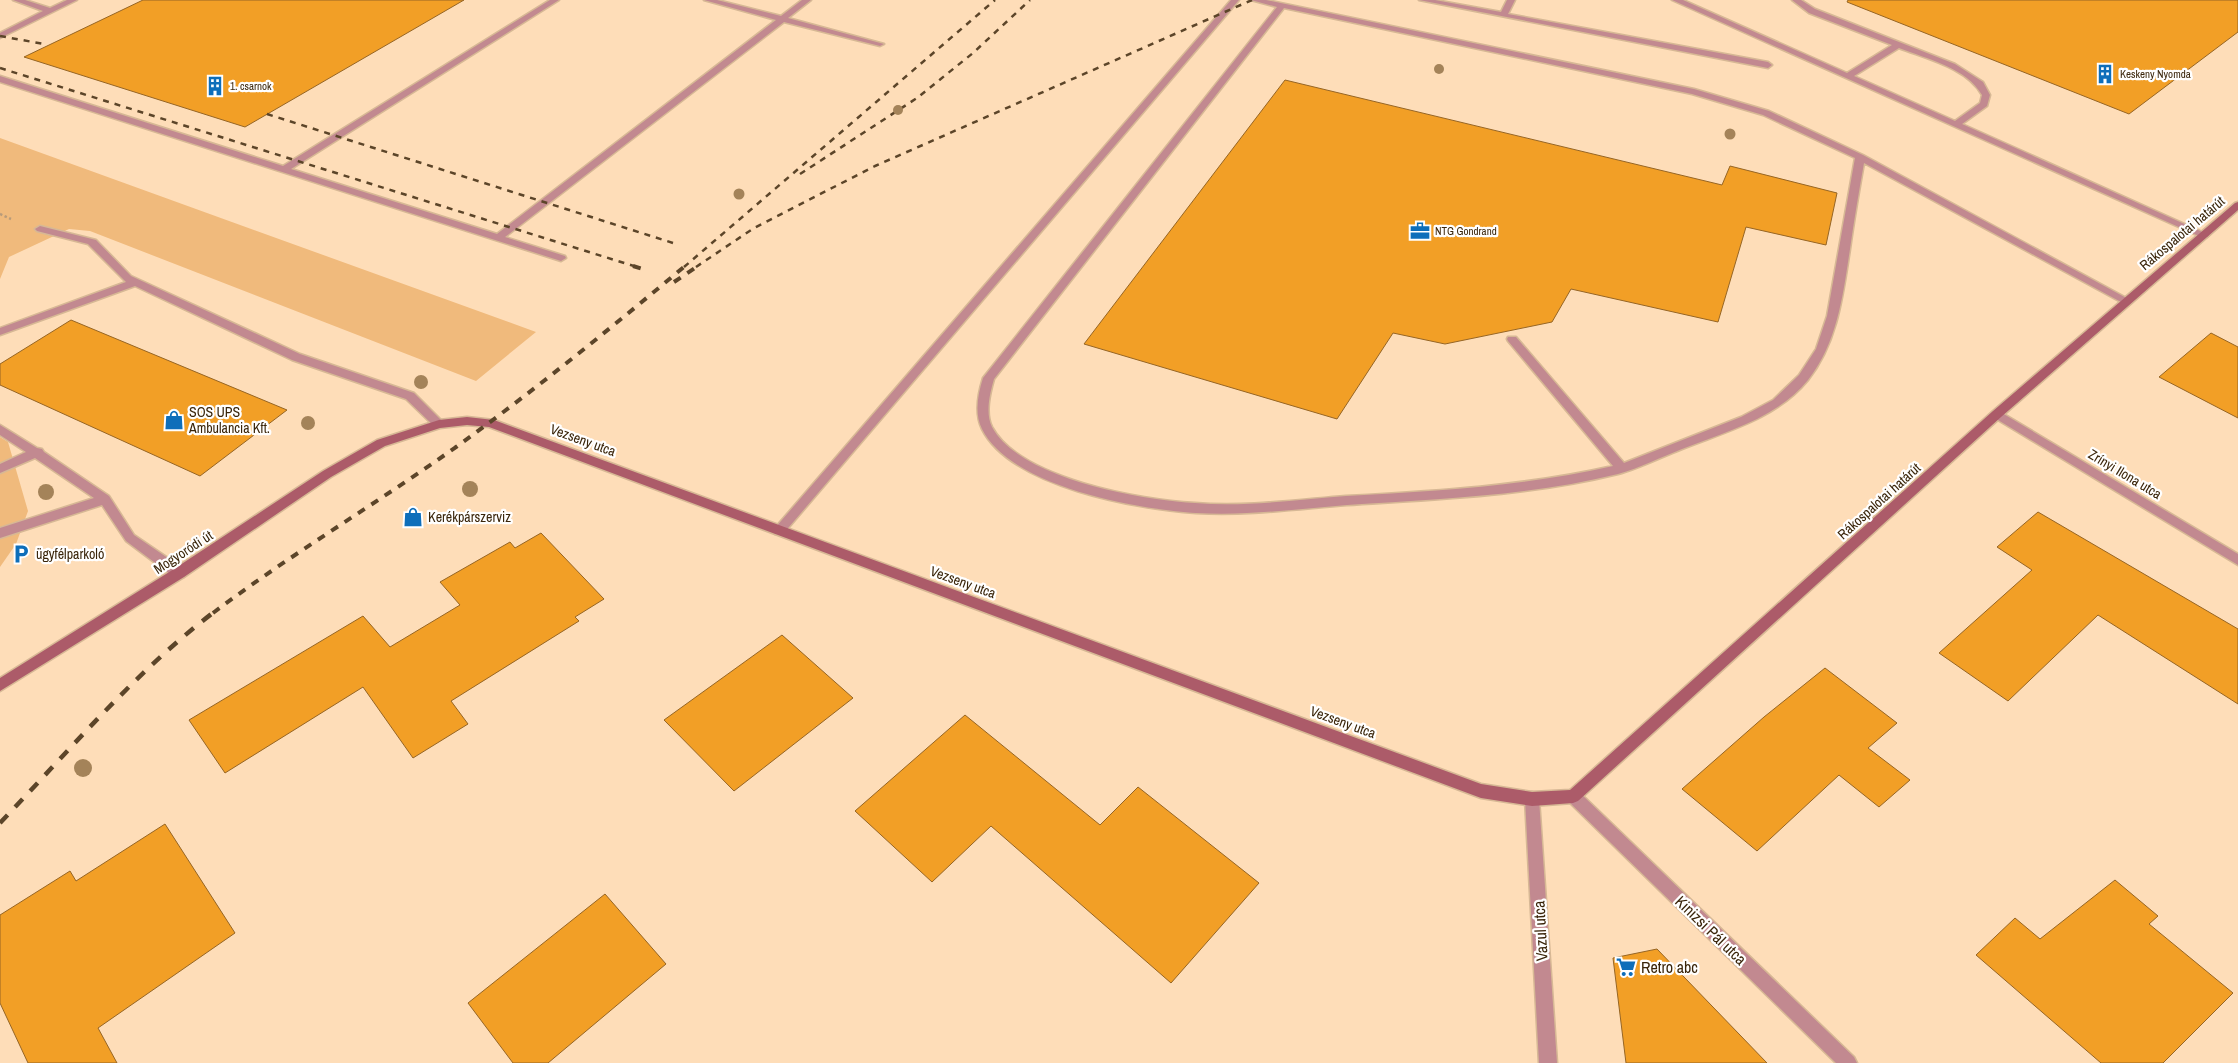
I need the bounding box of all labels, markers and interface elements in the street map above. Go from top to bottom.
building icon: Keskeny Nyomda [2094,63,2116,85]
place label: Keskeny Nyomda [2120,67,2191,81]
building icon: 1. csarnok [204,75,226,97]
place label: 1. csarnok [230,79,272,93]
street label: Rákospalotai határút [2136,192,2228,274]
office icon: NTG Gondrand [1409,220,1431,242]
place label: NTG Gondrand [1435,224,1497,238]
place label: SOS UPS Ambulancia Kft. [188,403,270,437]
shop icon: SOS UPS Ambulancia Kft. [163,409,185,431]
street label: Vezseny utca [548,420,619,460]
street label: Zrínyi Ilona utca [2085,445,2165,503]
street label: Rákospalotai határút [1834,459,1924,543]
shop icon: Kerékpárszerviz [402,506,424,528]
place label: Kerékpárszerviz [428,508,511,526]
street label: Mogyoródi út [150,526,216,578]
parking icon: ügyfélparkoló [10,543,32,565]
place label: ügyfélparkoló [36,545,104,563]
street label: Vezseny utca [928,562,999,602]
street label: Vezseny utca [1308,702,1379,742]
street label: Kinizsi Pál utca [1671,890,1752,970]
street label: Vazul utca [1527,900,1553,962]
supermarket icon: Retro abc [1615,956,1637,978]
place label: Retro abc [1641,956,1698,978]

